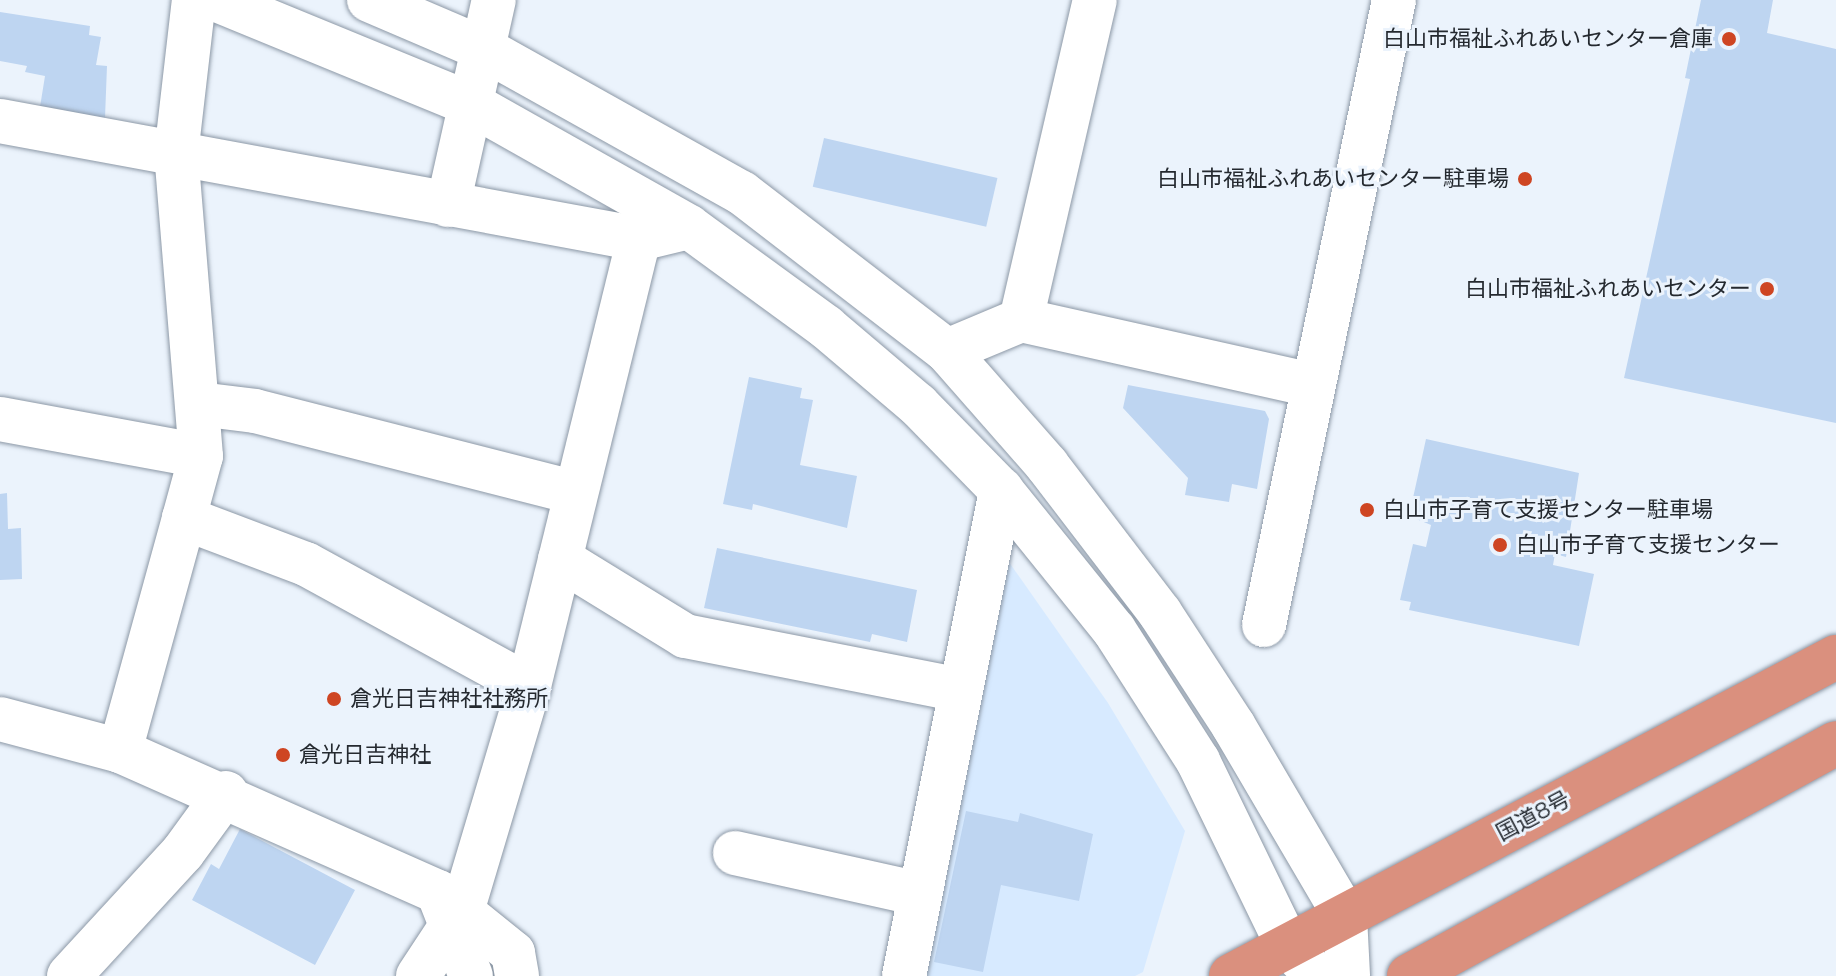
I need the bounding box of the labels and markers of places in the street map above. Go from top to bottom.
place label: 白山市福祉ふれあいセンター倉庫 [1383,26,1713,52]
marker: 白山市福祉ふれあいセンター倉庫 [1720,30,1738,48]
place label: 白山市福祉ふれあいセンター駐車場 [1157,166,1509,192]
marker: 白山市福祉ふれあいセンター駐車場 [1516,170,1534,188]
place label: 白山市福祉ふれあいセンター [1465,276,1751,302]
marker: 白山市福祉ふれあいセンター [1758,280,1776,298]
place label: 白山市子育て支援センター駐車場 [1383,497,1713,523]
marker: 白山市子育て支援センター駐車場 [1358,501,1376,519]
place label: 白山市子育て支援センター [1516,532,1780,558]
marker: 白山市子育て支援センター [1491,536,1509,554]
place label: 倉光日吉神社社務所 [350,686,548,712]
marker: 倉光日吉神社社務所 [325,690,343,708]
place label: 倉光日吉神社 [299,742,431,768]
marker: 倉光日吉神社 [274,746,292,764]

